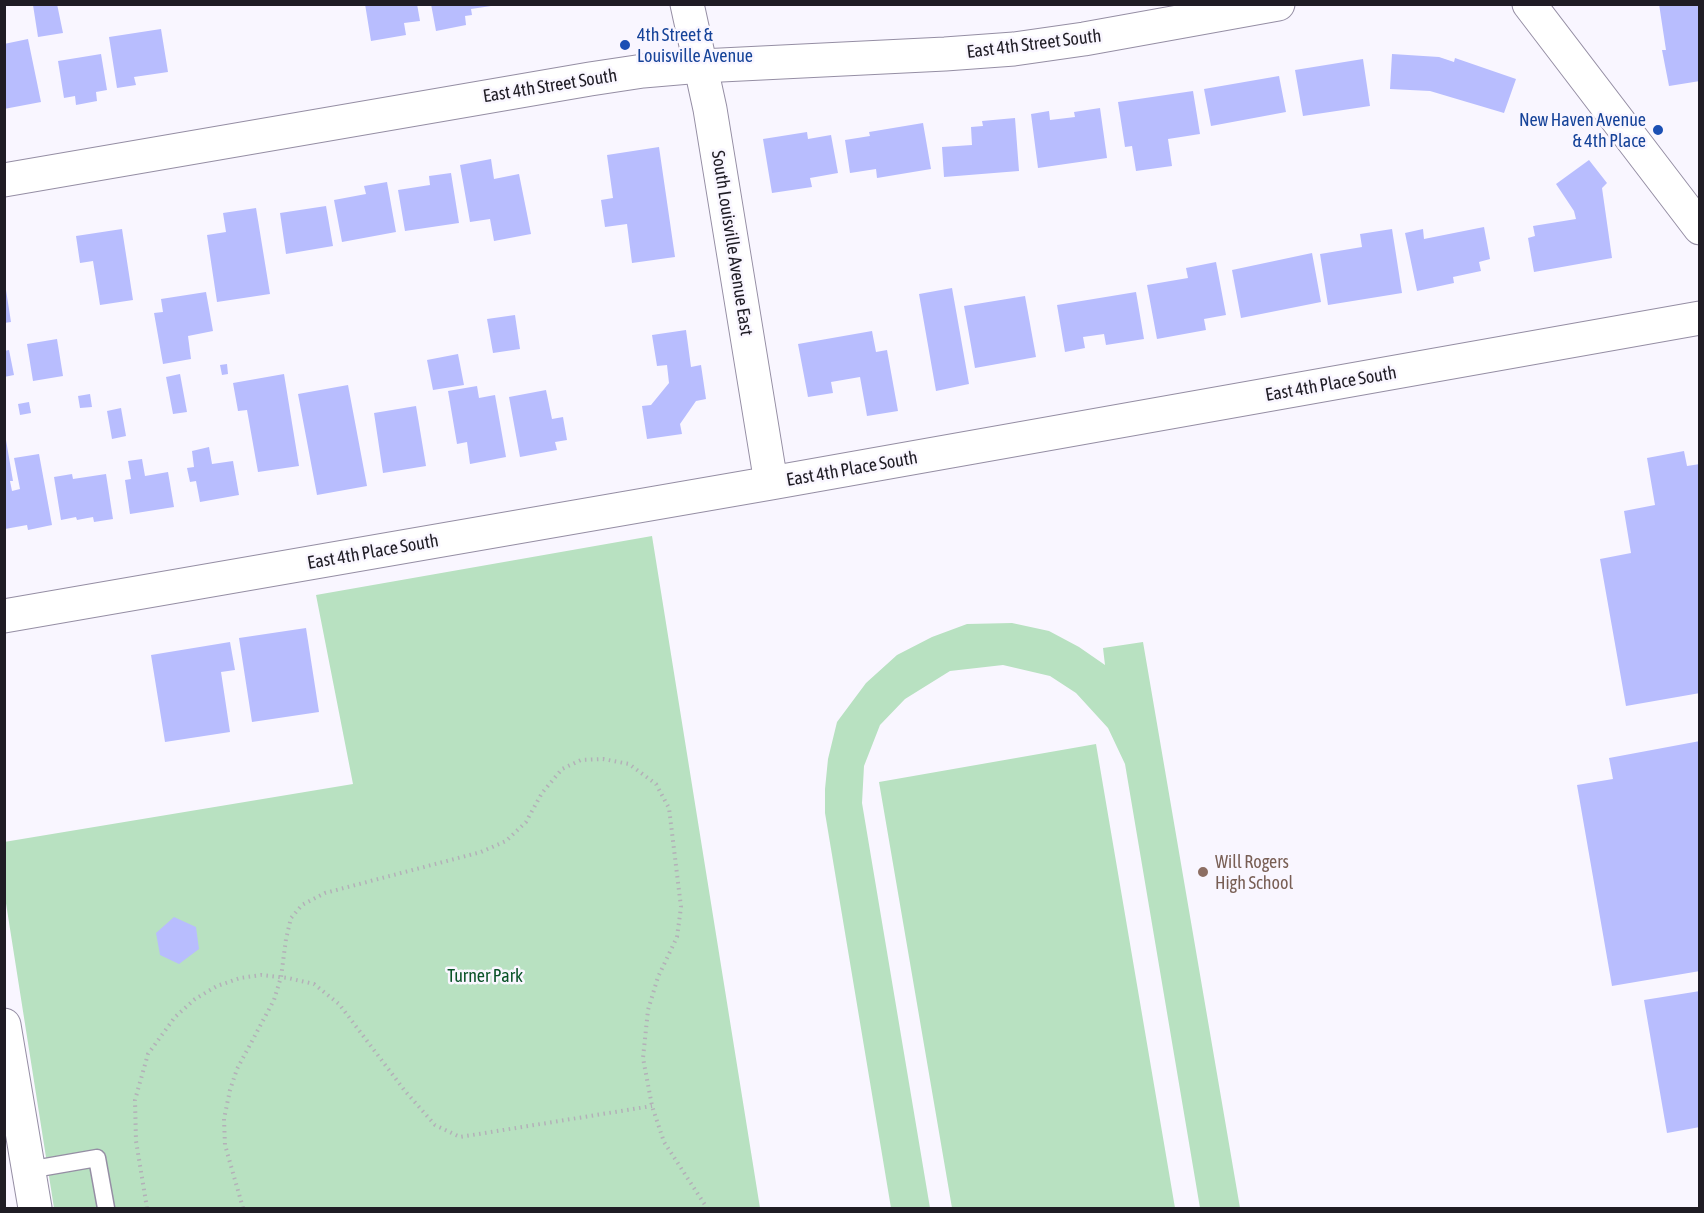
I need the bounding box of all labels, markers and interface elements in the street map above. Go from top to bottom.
place label: 4th Street & Louisville Avenue [637,24,753,66]
street label: East 4th Street South [965,25,1103,63]
marker: 4th Street & Louisville Avenue [618,38,632,52]
street label: East 4th Street South [481,65,619,107]
place label: New Haven Avenue & 4th Place [1519,109,1646,152]
marker: New Haven Avenue & 4th Place [1651,123,1665,137]
street label: South Louisville Avenue East [707,149,757,337]
street label: East 4th Place South [1264,362,1398,406]
street label: East 4th Place South [785,447,919,491]
street label: East 4th Place South [306,530,440,574]
place label: Will Rogers High School [1215,851,1293,894]
marker: Will Rogers High School [1196,865,1210,879]
park label: Turner Park [447,965,523,987]

